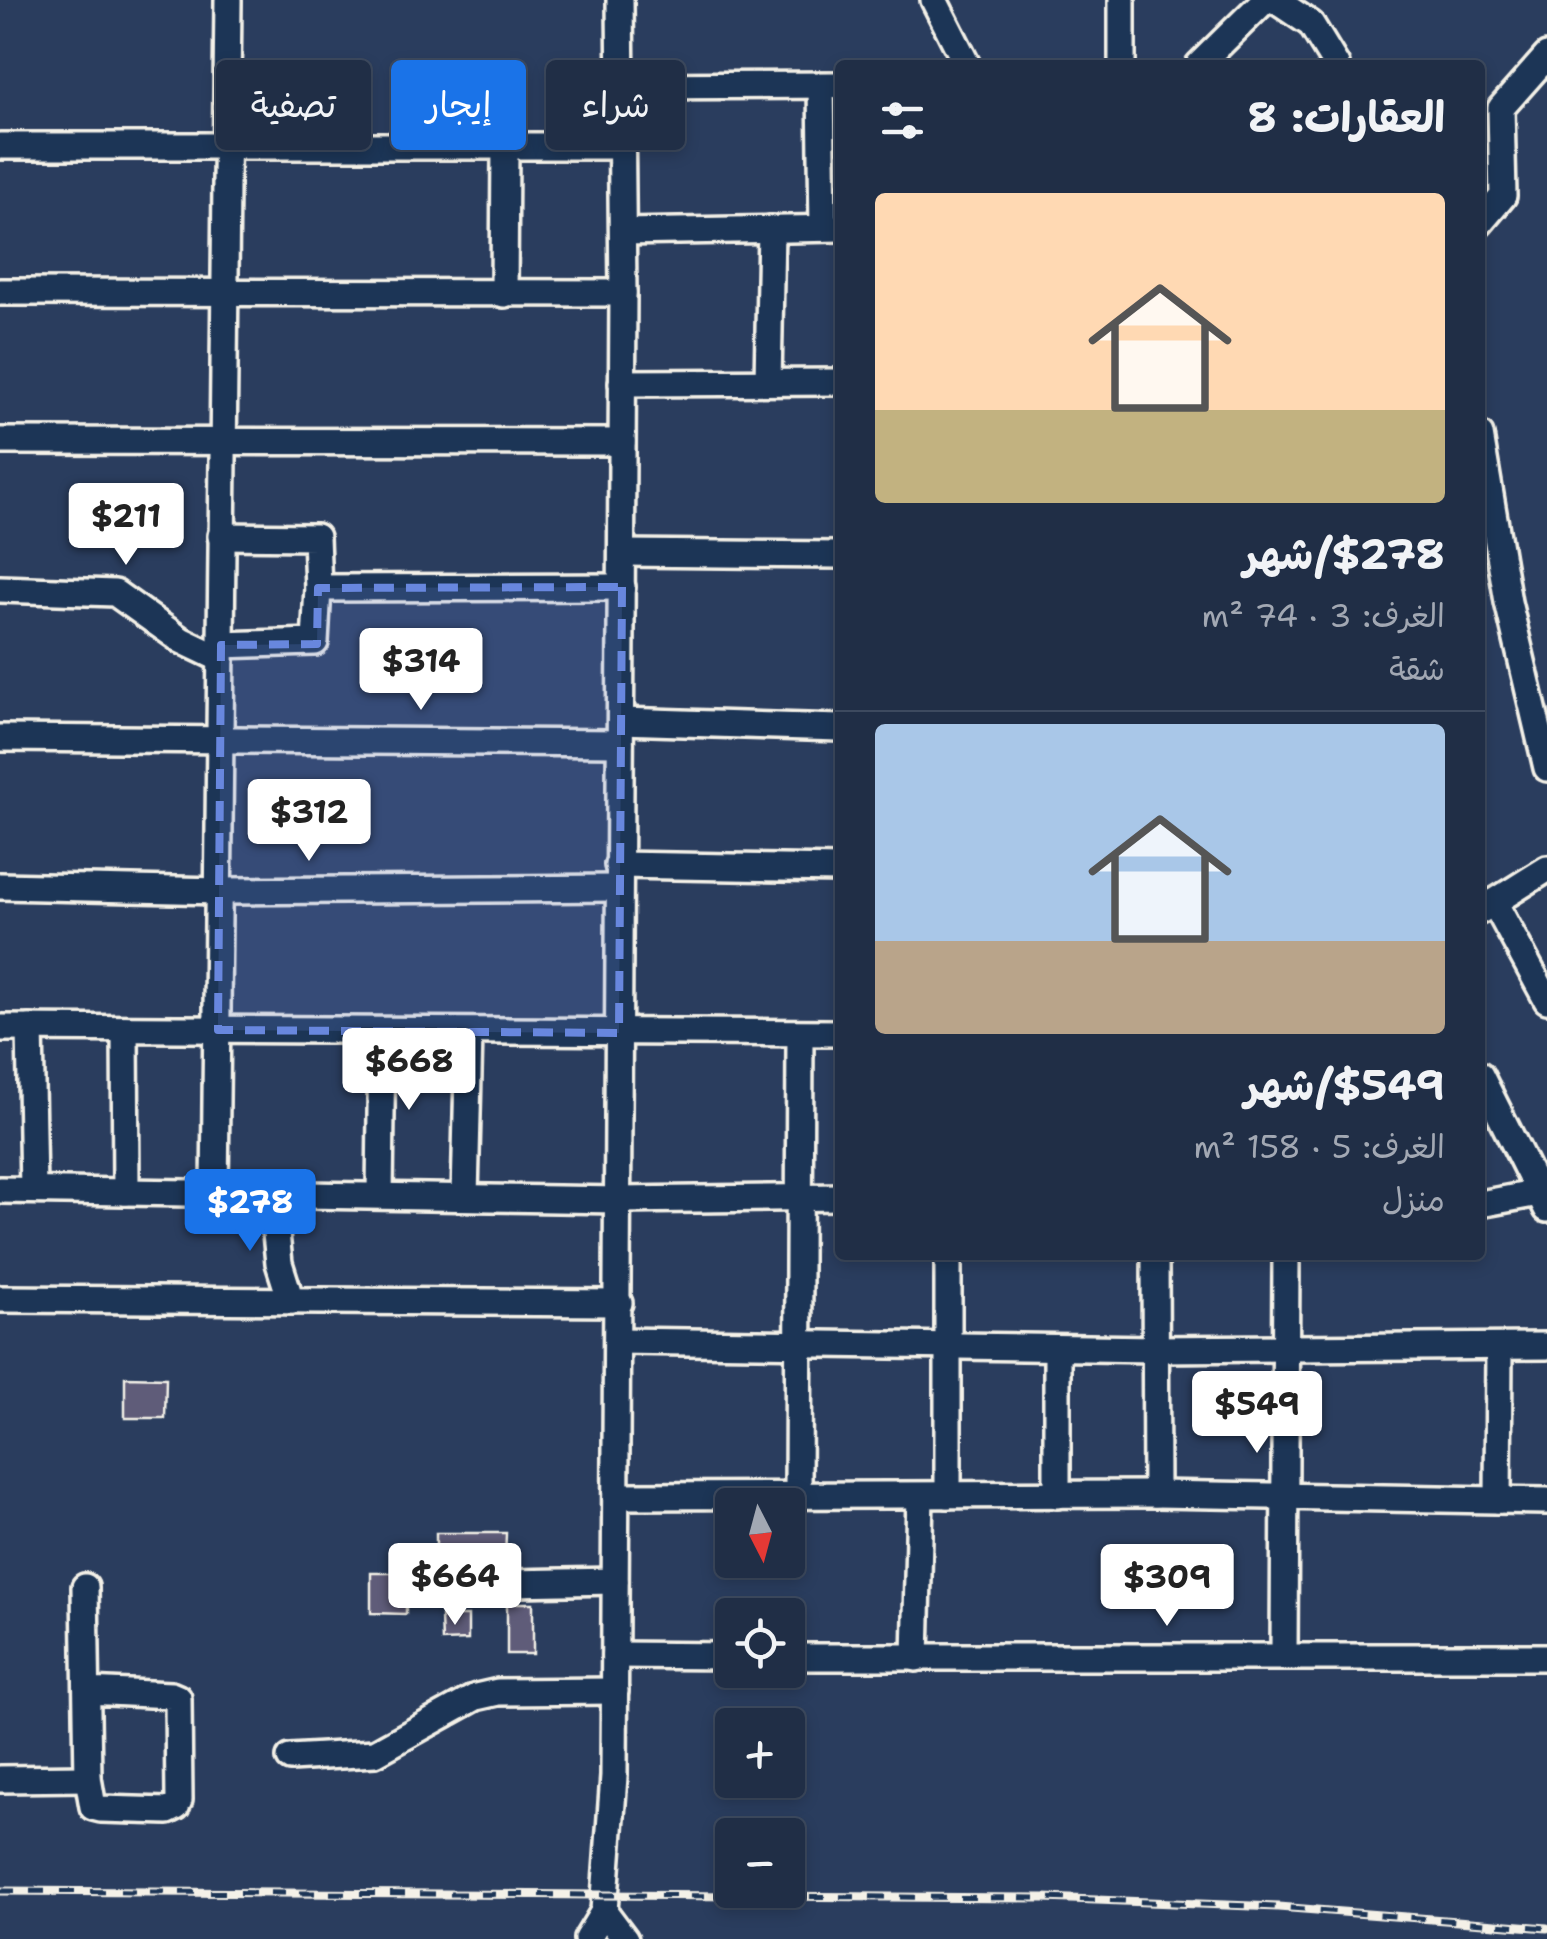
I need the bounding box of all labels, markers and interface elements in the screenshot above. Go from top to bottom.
chip: تصفية [216,60,371,150]
chip: إيجار [391,60,526,150]
chip: شراء [546,60,685,150]
text: العقارات: 8 [1247,89,1445,145]
icon: filters [875,93,930,148]
icon: home [1070,258,1250,438]
pin: $211 [67,483,185,568]
text: $211 [91,494,161,537]
text: $278/شهر [1243,526,1445,582]
text: الغرف: 3 · 74 m² [1201,594,1445,637]
pin: $314 [362,628,480,713]
text: $314 [381,639,461,682]
text: شقة [1389,647,1445,690]
pin: $312 [250,779,368,864]
icon: home [1070,789,1250,969]
text: $312 [270,790,348,833]
pin: $668 [350,1028,468,1113]
text: $668 [364,1039,454,1082]
text: $549/شهر [1244,1057,1445,1113]
text: الغرف: 5 · 158 m² [1194,1125,1445,1168]
pin: $278 [191,1169,309,1254]
text: منزل [1382,1178,1445,1221]
text: $278 [207,1180,293,1223]
pin: $549 [1198,1371,1316,1456]
text: $549 [1214,1382,1300,1425]
north arrow [715,1488,805,1578]
map controls [715,1488,805,1908]
pin: $664 [396,1543,514,1628]
pin: $309 [1108,1544,1226,1629]
text: $664 [410,1554,500,1597]
text: $309 [1123,1555,1211,1598]
button: locate [715,1598,805,1688]
button: + [715,1708,805,1798]
button: − [715,1818,805,1908]

